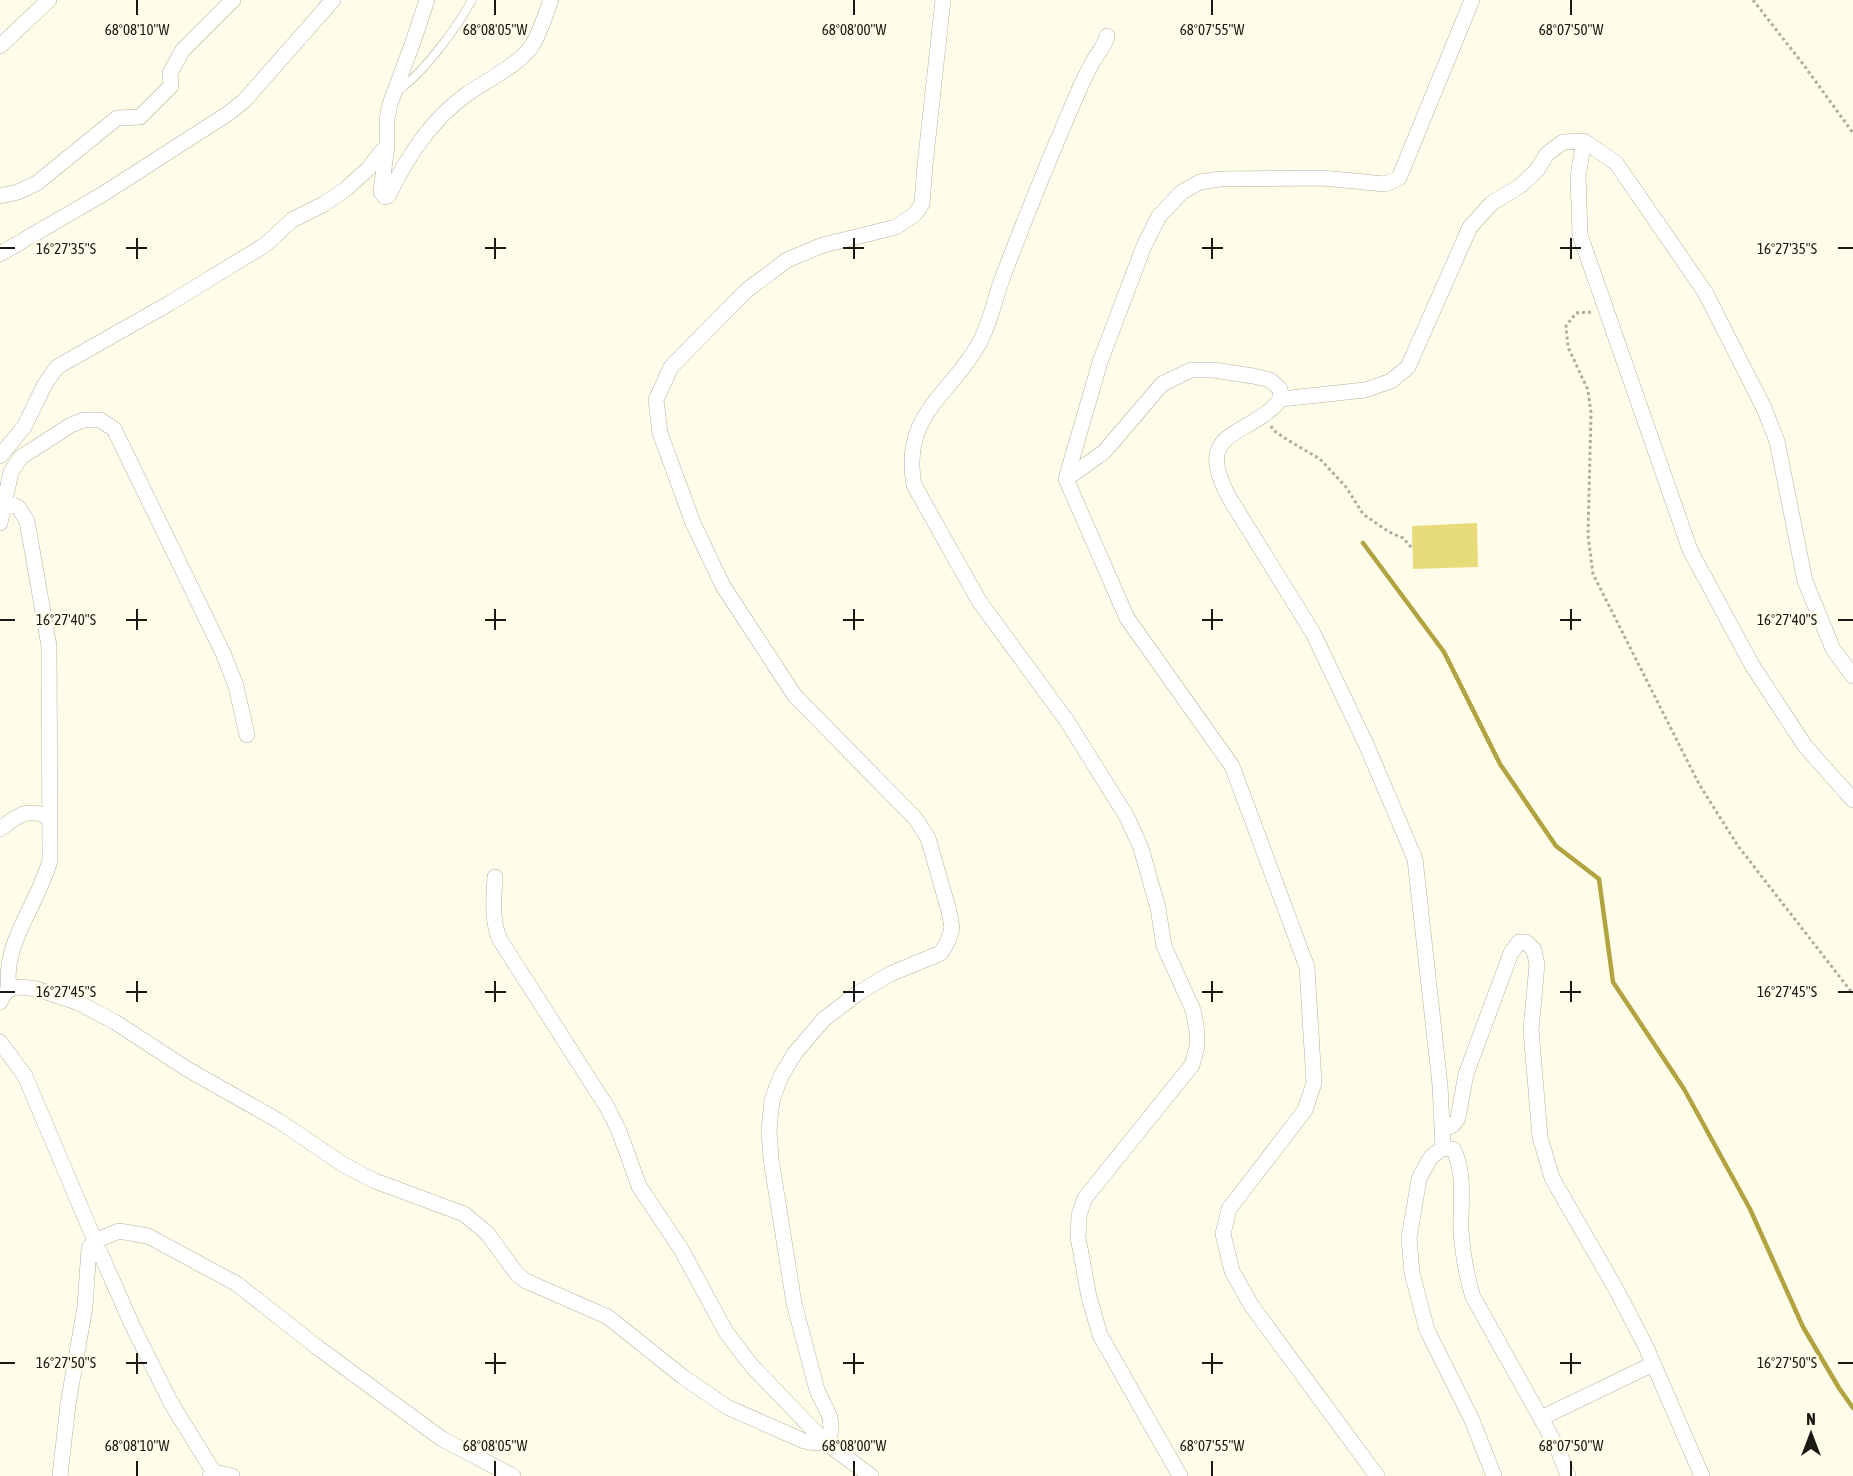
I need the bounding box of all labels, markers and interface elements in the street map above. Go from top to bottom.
text: 68°08'10"W [105,21,169,38]
text: 68°08'05"W [463,21,527,38]
text: 68°08'00"W [822,21,886,38]
text: 68°07'55"W [1180,21,1244,38]
text: 68°07'50"W [1539,21,1603,38]
text: 16°27'35"S [36,240,96,257]
text: 16°27'35"S [1757,240,1817,257]
text: 16°27'40"S [36,611,96,628]
text: 16°27'40"S [1757,611,1817,628]
text: 16°27'45"S [36,983,96,1000]
text: 16°27'45"S [1757,983,1817,1000]
text: 16°27'50"S [36,1354,96,1371]
text: 16°27'50"S [1757,1354,1817,1371]
north arrow [1781,1404,1841,1464]
text: N [1806,1410,1816,1428]
text: 68°08'10"W [105,1437,169,1454]
text: 68°08'05"W [463,1437,527,1454]
text: 68°08'00"W [822,1437,886,1454]
text: 68°07'55"W [1180,1437,1244,1454]
text: 68°07'50"W [1539,1437,1603,1454]

